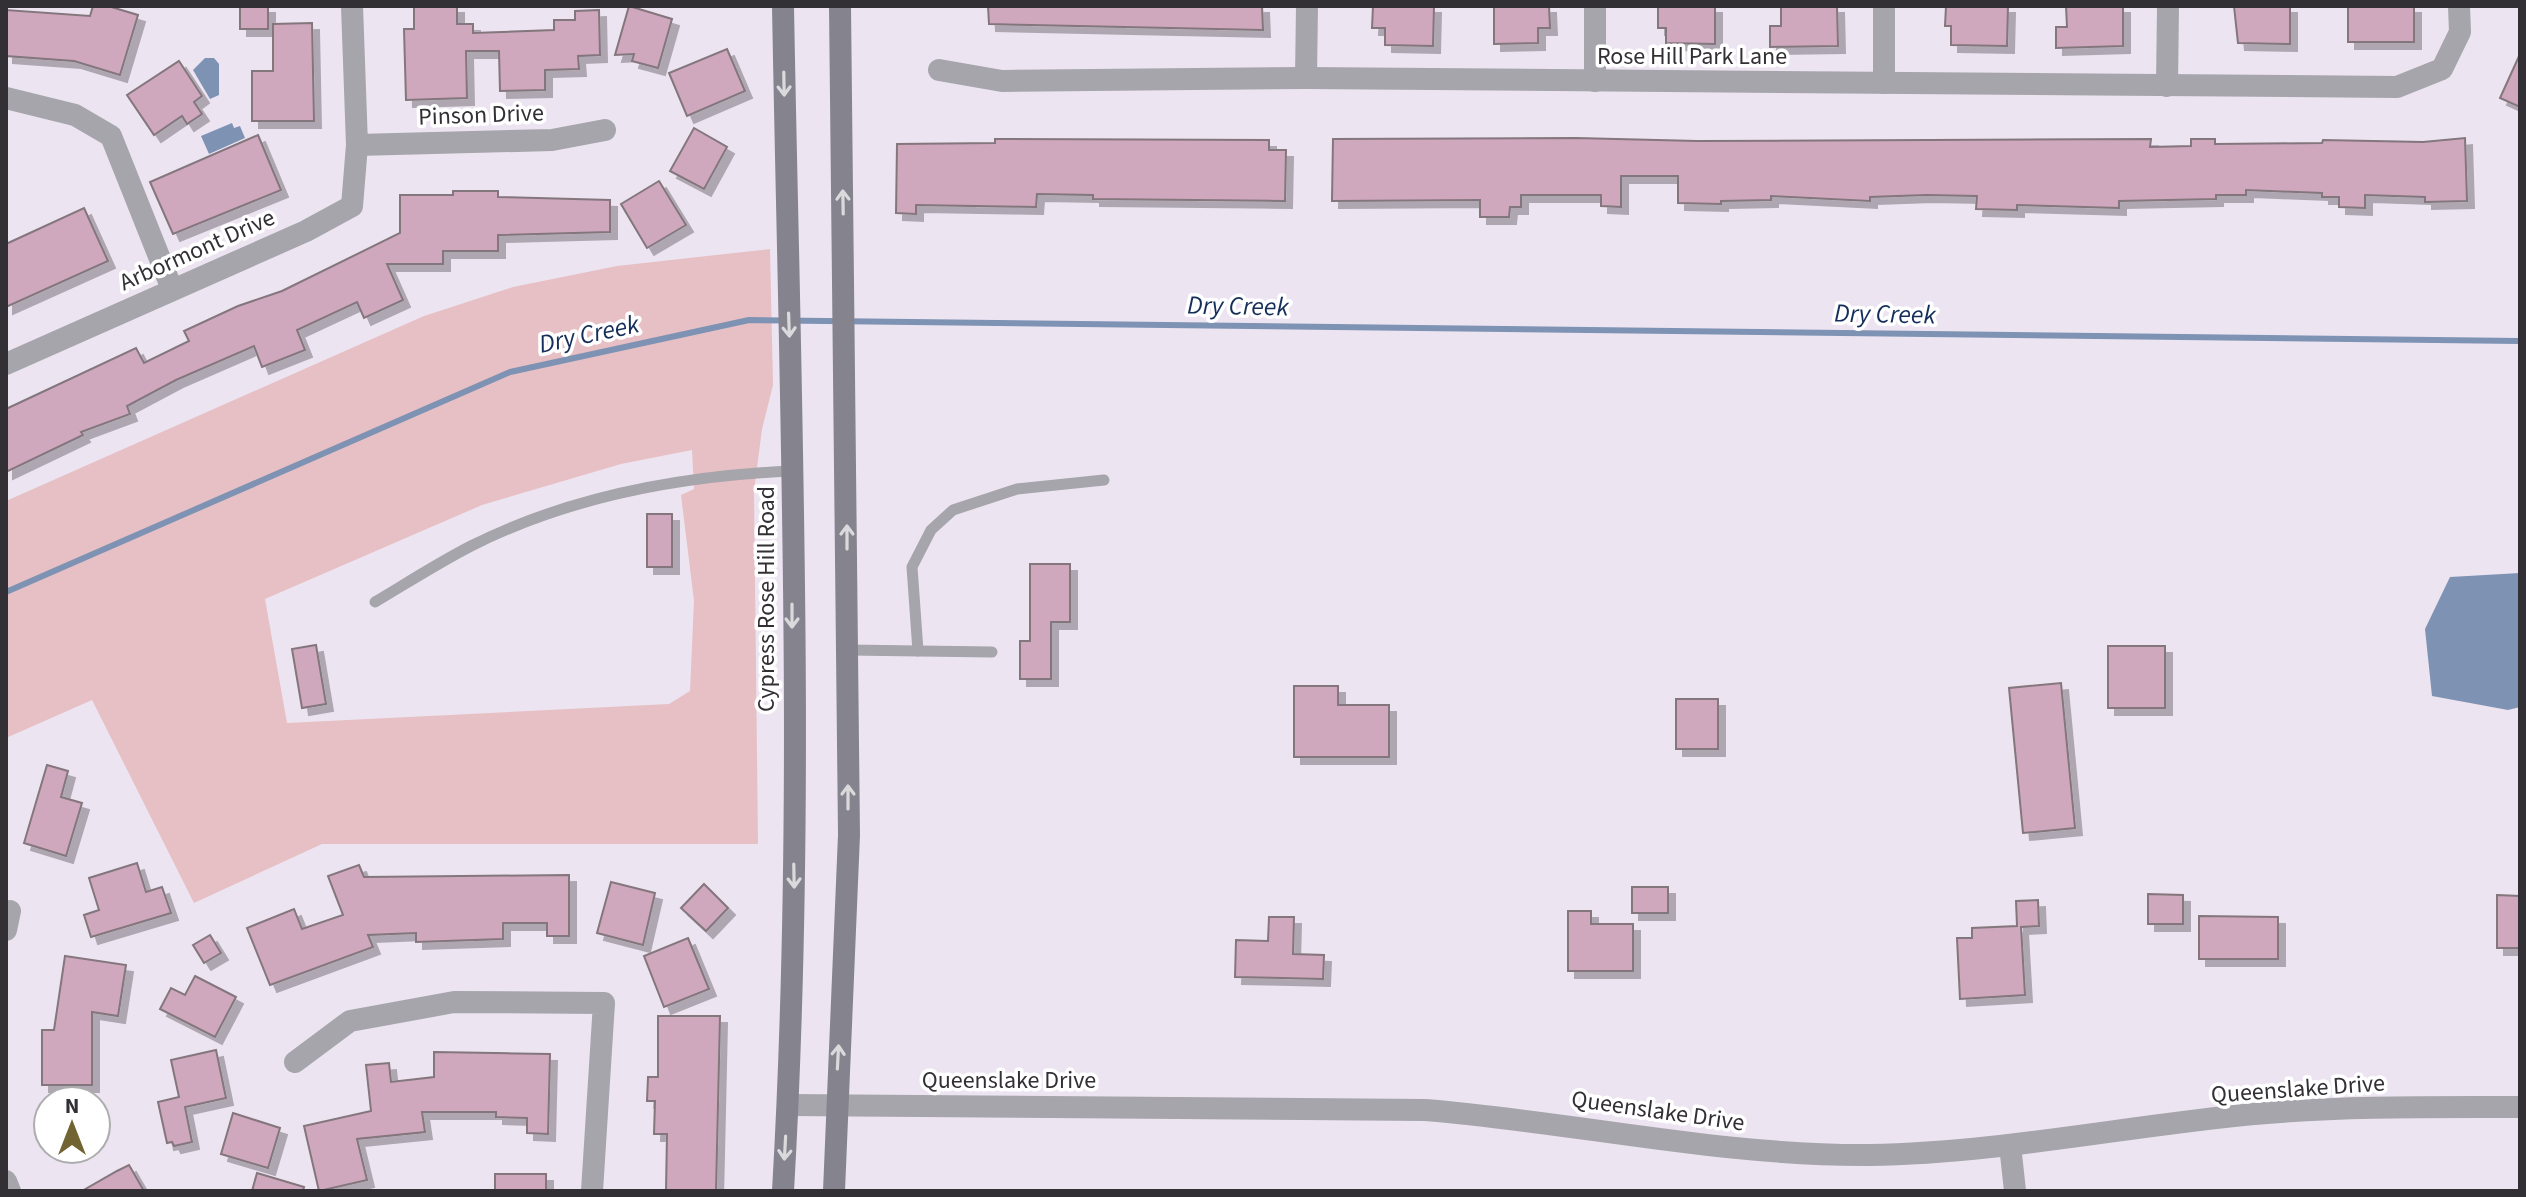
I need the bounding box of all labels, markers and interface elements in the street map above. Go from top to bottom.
street label: Rose Hill Park Lane [1597,39,1787,74]
one-way arrow [777,70,792,97]
street label: Pinson Drive [418,95,544,135]
one-way arrow [835,189,851,216]
street label: Arbormont Drive [114,200,280,300]
water label: Dry Creek [1187,287,1290,325]
water label: Dry Creek [1834,295,1937,333]
water label: Dry Creek [535,305,643,363]
one-way arrow [782,311,797,338]
street label: Cypress Rose Hill Road [749,486,784,712]
one-way arrow [839,524,855,551]
one-way arrow [784,602,800,629]
one-way arrow [840,784,856,811]
one-way arrow [786,862,801,889]
one-way arrow [831,1044,846,1071]
street label: Queenslake Drive [922,1063,1096,1098]
street label: Queenslake Drive [2210,1065,2386,1113]
street label: Queenslake Drive [1569,1082,1747,1140]
north arrow [32,1085,112,1165]
text: N [65,1090,79,1122]
one-way arrow [777,1134,792,1161]

